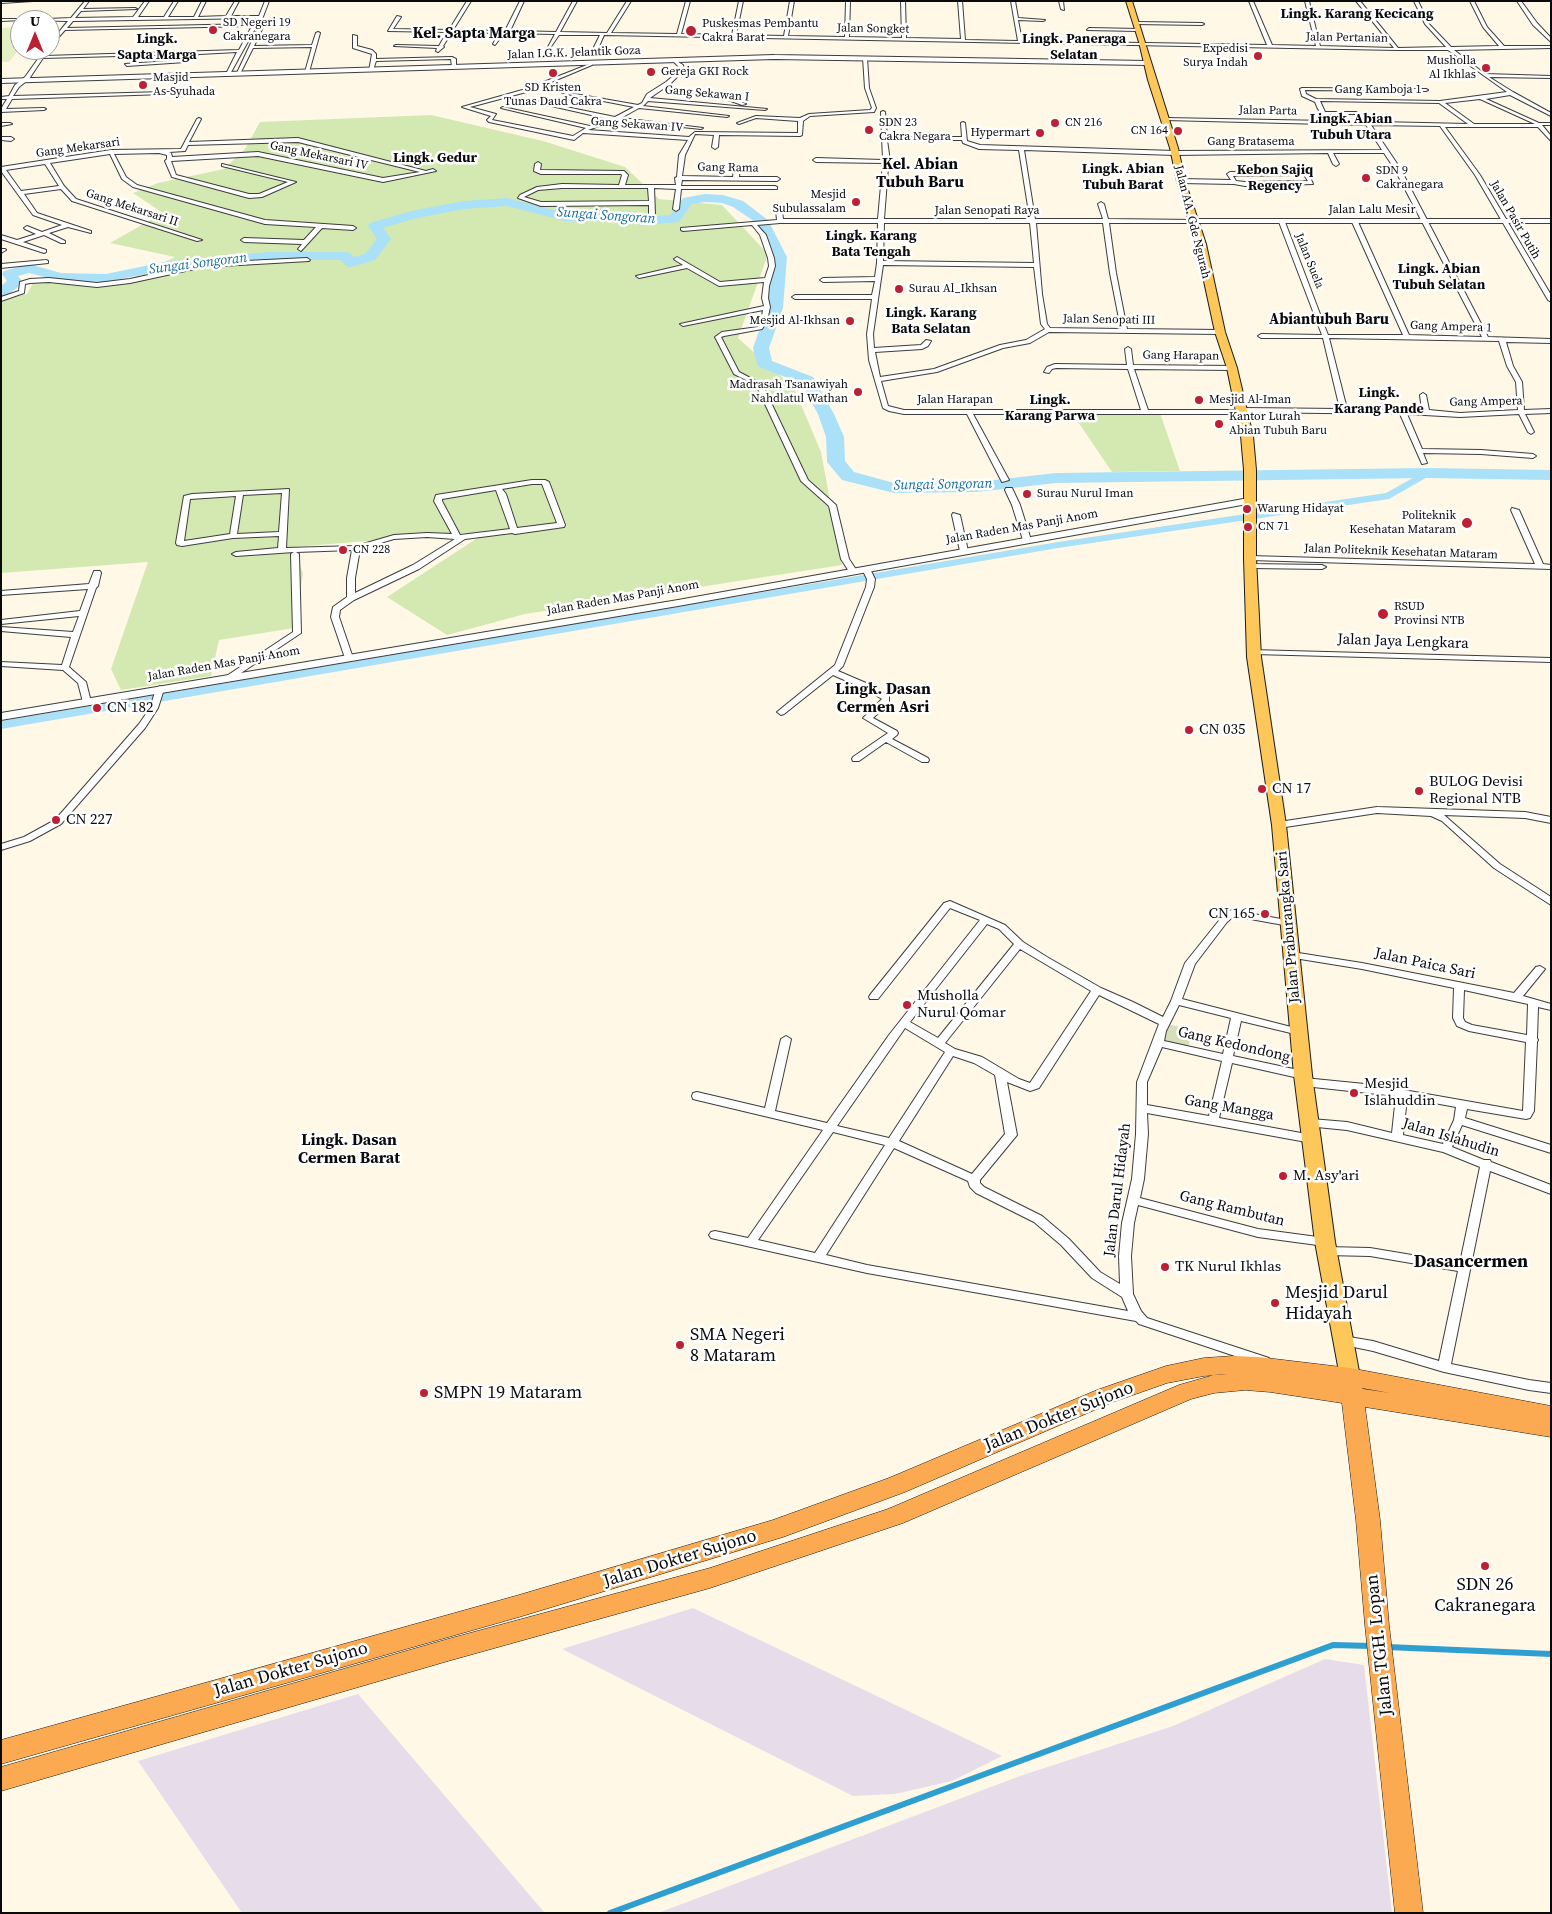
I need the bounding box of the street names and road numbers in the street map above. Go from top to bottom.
street label: Jalan Songket [837,21,909,37]
street label: Jalan Pertanian [1306,30,1388,46]
street label: Jalan I.G.K. Jelantik Goza [507,43,641,63]
street label: Gang Sekawan I [664,83,750,105]
street label: Gang Kamboja 1 [1335,83,1421,97]
street label: Jalan Parta [1239,103,1297,119]
street label: Gang Sekawan IV [590,115,684,135]
street label: Gang Mekarsari [35,135,121,161]
street label: Gang Bratasema [1207,135,1295,149]
street label: Gang Mekarsari IV [269,139,369,173]
street label: Gang Rama [697,160,759,176]
street label: Jalan AA. Gde Ngurah [1171,164,1213,280]
street label: Jalan Pasir Putih [1487,178,1543,262]
street label: Gang Mekarsari II [84,186,180,230]
street label: Jalan Lalu Mesir [1329,203,1415,217]
street label: Jalan Senopati Raya [934,204,1040,218]
street label: Jalan Suela [1291,231,1327,291]
street label: Jalan Senopati III [1063,312,1155,328]
street label: Gang Ampera 1 [1410,318,1492,336]
street label: Gang Harapan [1142,348,1220,364]
street label: Jalan Harapan [917,393,993,407]
street label: Gang Ampera [1449,394,1523,410]
street label: Jalan Raden Mas Panji Anom [945,507,1099,547]
street label: Jalan Politeknik Kesehatan Mataram [1304,541,1498,563]
street label: Jalan Raden Mas Panji Anom [546,578,700,618]
street label: Jalan Jaya Lengkara [1337,631,1469,653]
street label: Jalan Raden Mas Panji Anom [147,644,301,684]
street label: Jalan Praburangka Sari [1273,850,1305,1004]
street label: Jalan Paica Sari [1373,945,1477,983]
street label: Gang Kedondong [1176,1023,1292,1067]
street label: Gang Mangga [1183,1091,1275,1125]
street label: Jalan Islahudin [1400,1115,1502,1161]
street label: Jalan Darul Hidayah [1101,1122,1135,1258]
street label: Gang Rambutan [1178,1187,1286,1231]
street label: Jalan Dokter Sujono [981,1377,1137,1457]
street label: Jalan Dokter Sujono [601,1525,759,1593]
street label: Jalan TGH. Lopan [1362,1573,1398,1717]
street label: Jalan Dokter Sujono [212,1638,370,1702]

